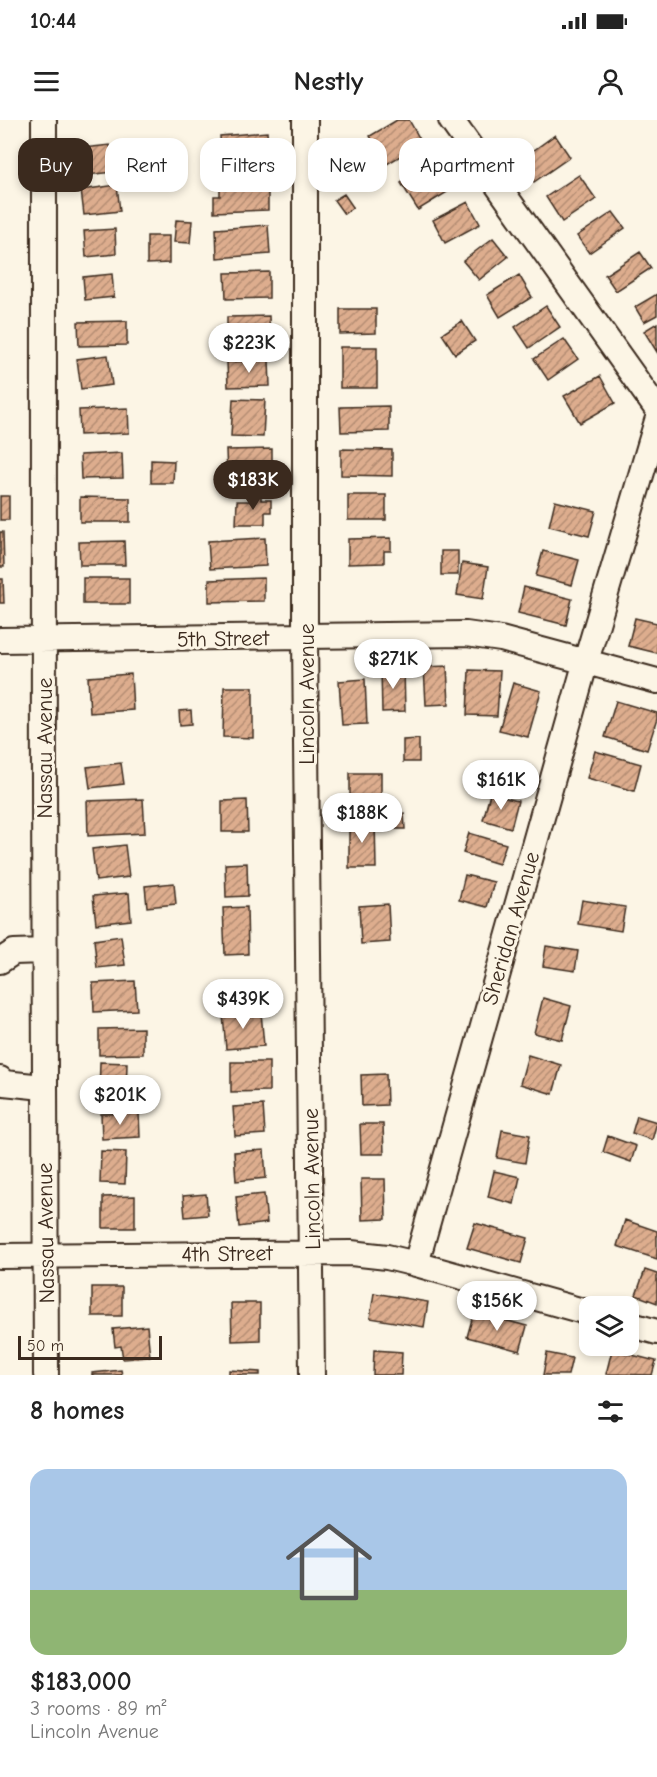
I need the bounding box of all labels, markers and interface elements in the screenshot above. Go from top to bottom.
text: 10:44 [30,8,76,34]
icon: menu [30,65,63,98]
icon: person [594,65,627,98]
text: Nestly [294,66,363,97]
chip: Buy [18,138,93,192]
chip: Rent [105,138,188,192]
chip: Filters [200,138,296,192]
chip: New [308,138,387,192]
chip: Apartment [399,138,535,192]
pin: $223K [207,323,291,374]
text: $223K [222,331,276,354]
pin: $183K [211,460,295,511]
text: $183K [227,468,279,491]
street label: Lincoln Avenue [294,623,320,765]
street label: 5th Street [177,625,270,653]
pin: $271K [351,639,435,690]
text: $271K [368,647,418,670]
street label: Nassau Avenue [32,678,58,819]
pin: $161K [459,760,543,811]
text: $161K [476,768,526,791]
pin: $188K [320,793,404,844]
text: $188K [336,801,388,824]
street label: Sheridan Avenue [477,849,545,1008]
pin: $439K [201,979,285,1030]
text: $439K [217,987,270,1010]
pin: $201K [78,1075,162,1126]
text: $201K [94,1083,146,1106]
street label: Lincoln Avenue [298,1108,326,1250]
street label: Nassau Avenue [32,1162,60,1304]
street label: 4th Street [181,1240,274,1268]
pin: $156K [455,1281,539,1332]
text: $156K [471,1289,523,1312]
map controls [579,1296,639,1356]
button: layers [579,1296,639,1356]
scale bar [18,1333,162,1360]
text: 50 m [27,1337,64,1355]
icon: filters [594,1395,627,1428]
text: 8 homes [30,1396,124,1426]
icon: home [275,1508,383,1616]
text: $183,000 [30,1667,132,1697]
text: 3 rooms · 89 m² [30,1697,166,1720]
text: Lincoln Avenue [30,1720,159,1743]

